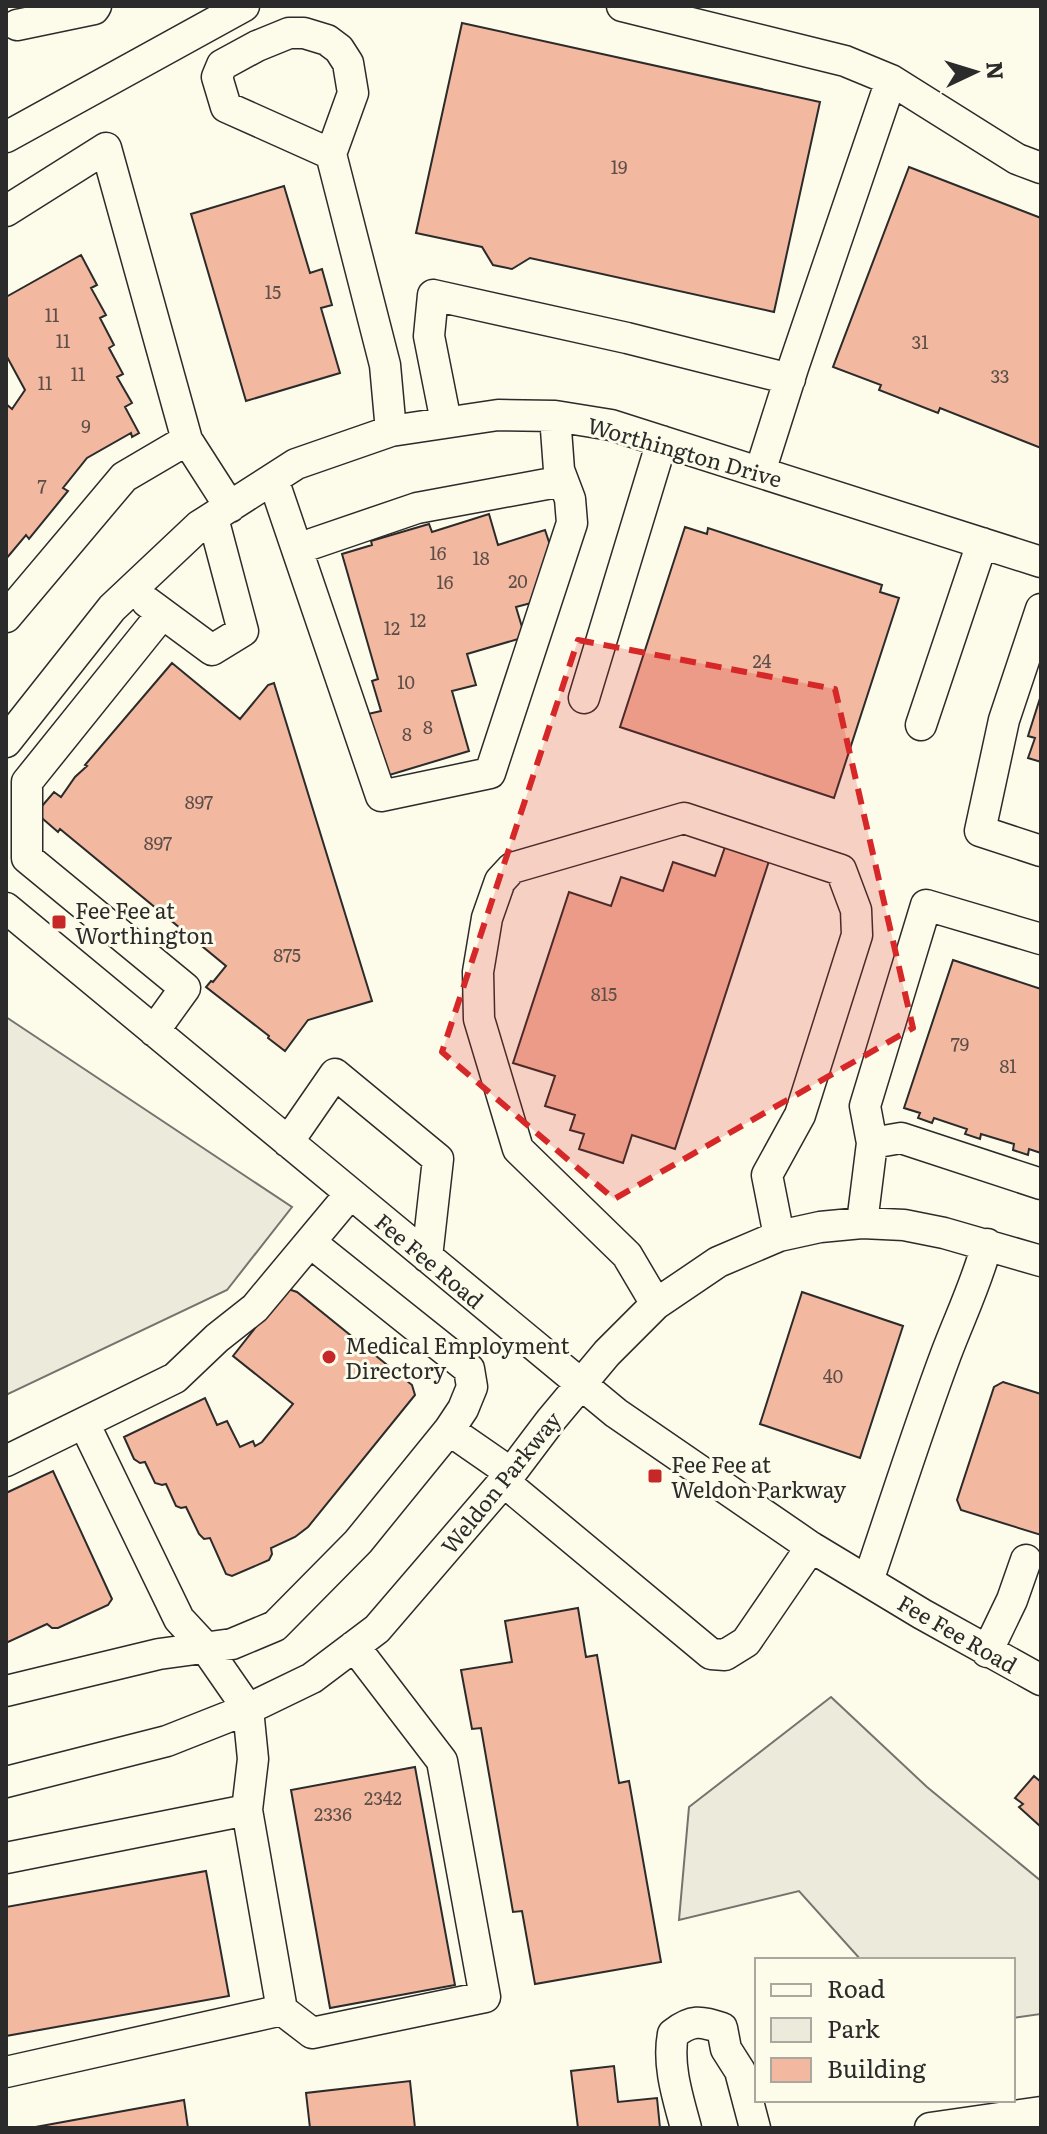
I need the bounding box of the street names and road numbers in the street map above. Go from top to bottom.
street label: Worthington Drive [584,407,786,495]
street label: Fee Fee Road [368,1205,492,1315]
street label: Weldon Parkway [432,1403,568,1560]
street label: Fee Fee Road [892,1585,1024,1681]

